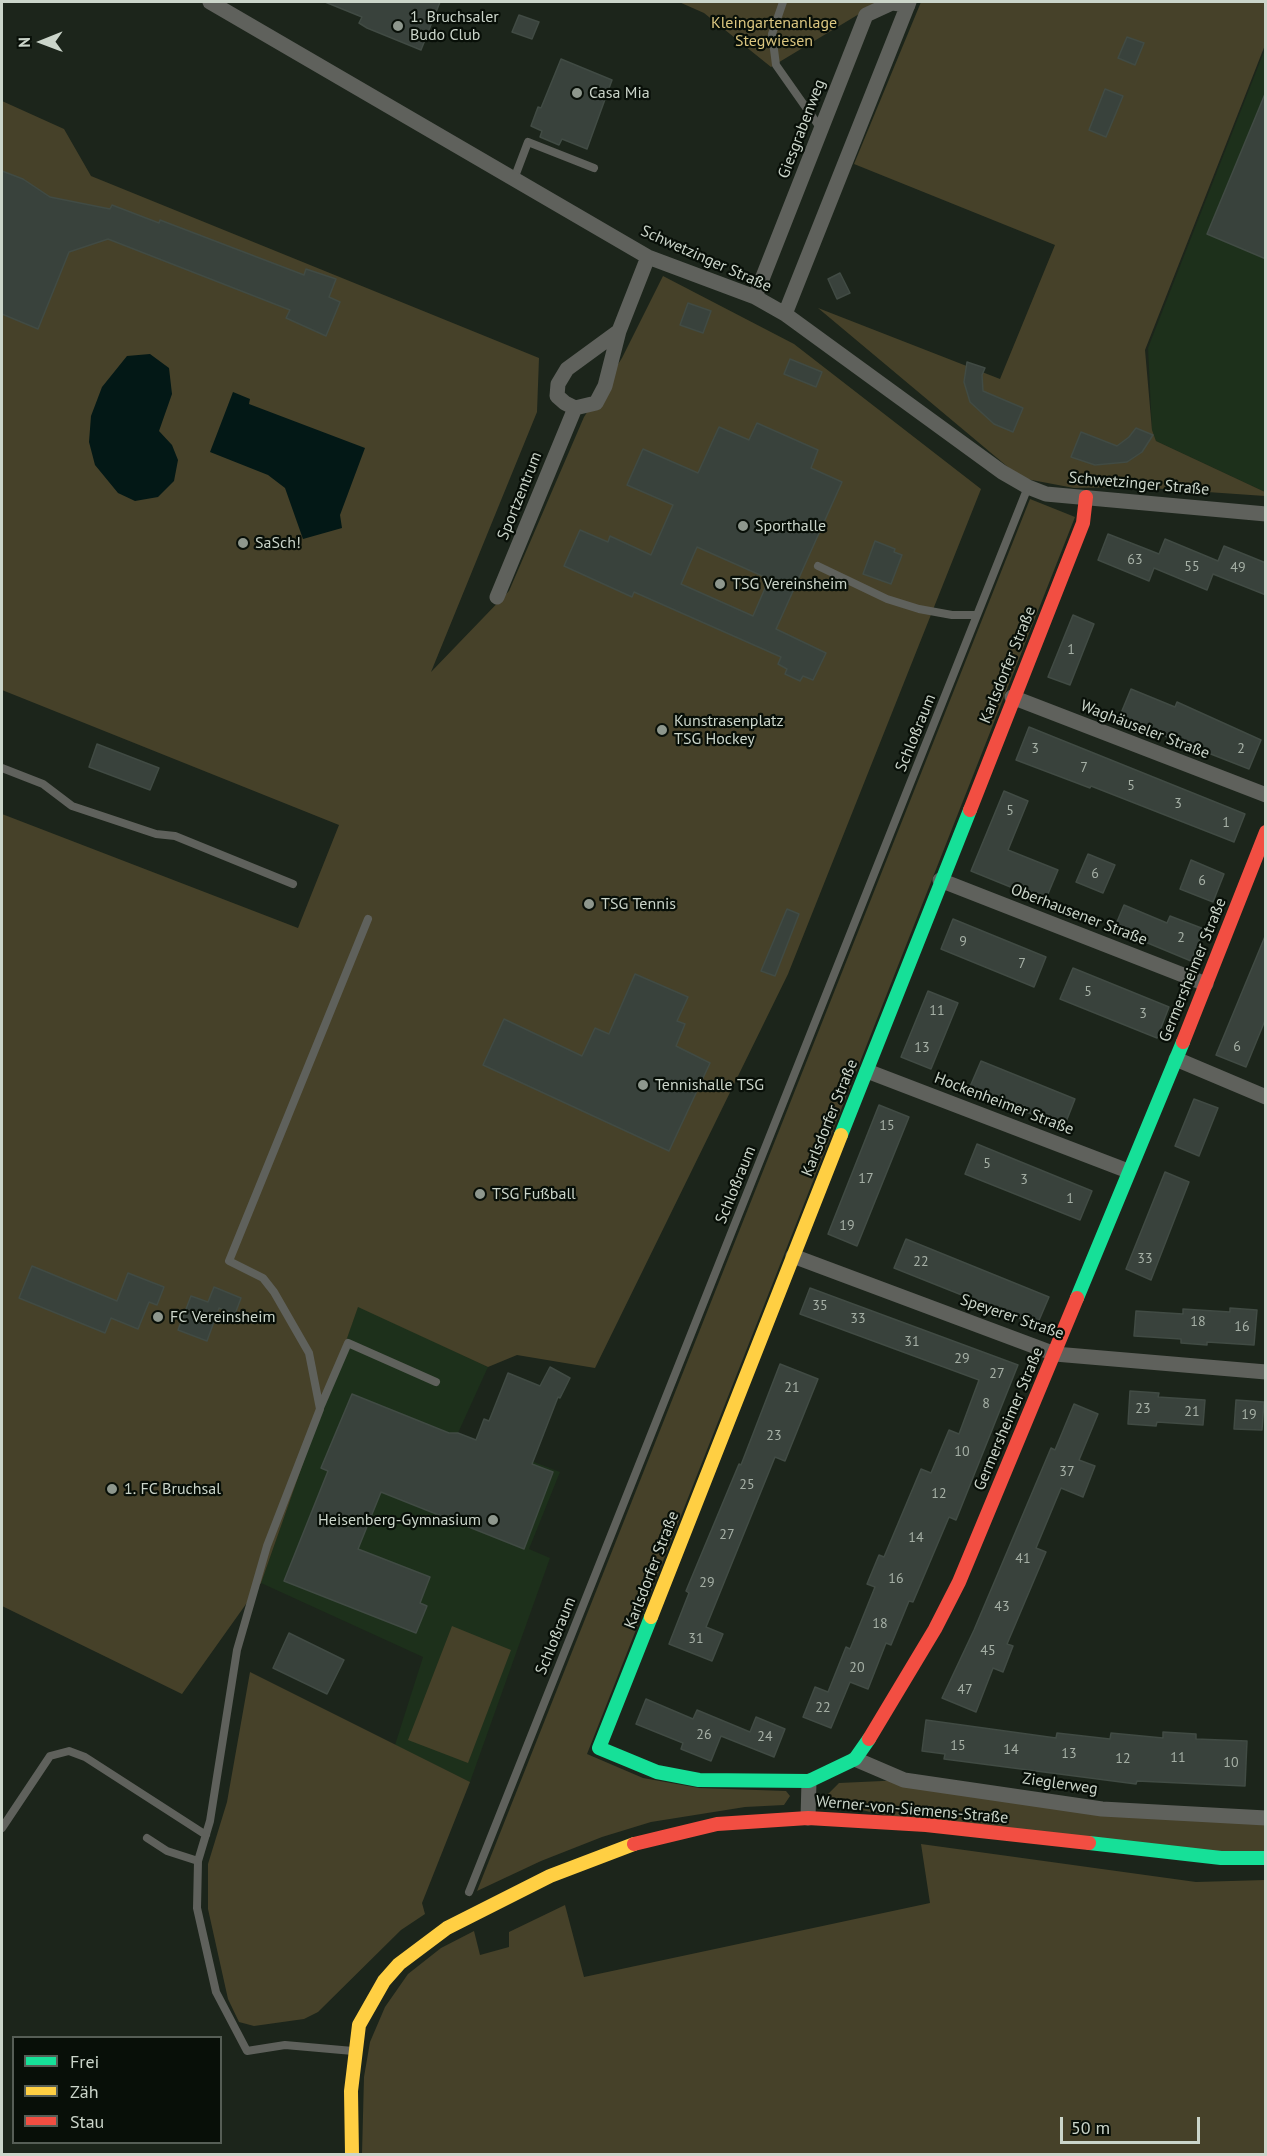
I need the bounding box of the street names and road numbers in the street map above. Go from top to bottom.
street label: Giesgrabenweg [774,77,830,181]
street label: Schwetzinger Straße [638,222,774,296]
street label: Sportzentrum [494,449,546,543]
street label: Schwetzinger Straße [1068,468,1210,500]
street label: Karlsdorfer Straße [976,604,1040,726]
street label: Schloßraum [892,691,940,775]
street label: Waghäuseler Straße [1078,697,1212,763]
street label: Oberhausener Straße [1008,880,1150,950]
street label: Germersheimer Straße [1155,895,1231,1045]
street label: Karlsdorfer Straße [798,1057,862,1179]
street label: Hockenheimer Straße [932,1069,1076,1139]
street label: Schloßraum [712,1143,760,1227]
street label: Speyerer Straße [958,1290,1066,1344]
street label: Germersheimer Straße [970,1345,1048,1493]
street label: Karlsdorfer Straße [621,1508,683,1632]
street label: Schloßraum [532,1594,580,1678]
street label: Zieglerweg [1021,1769,1099,1799]
street label: Werner-von-Siemens-Straße [815,1792,1009,1828]

